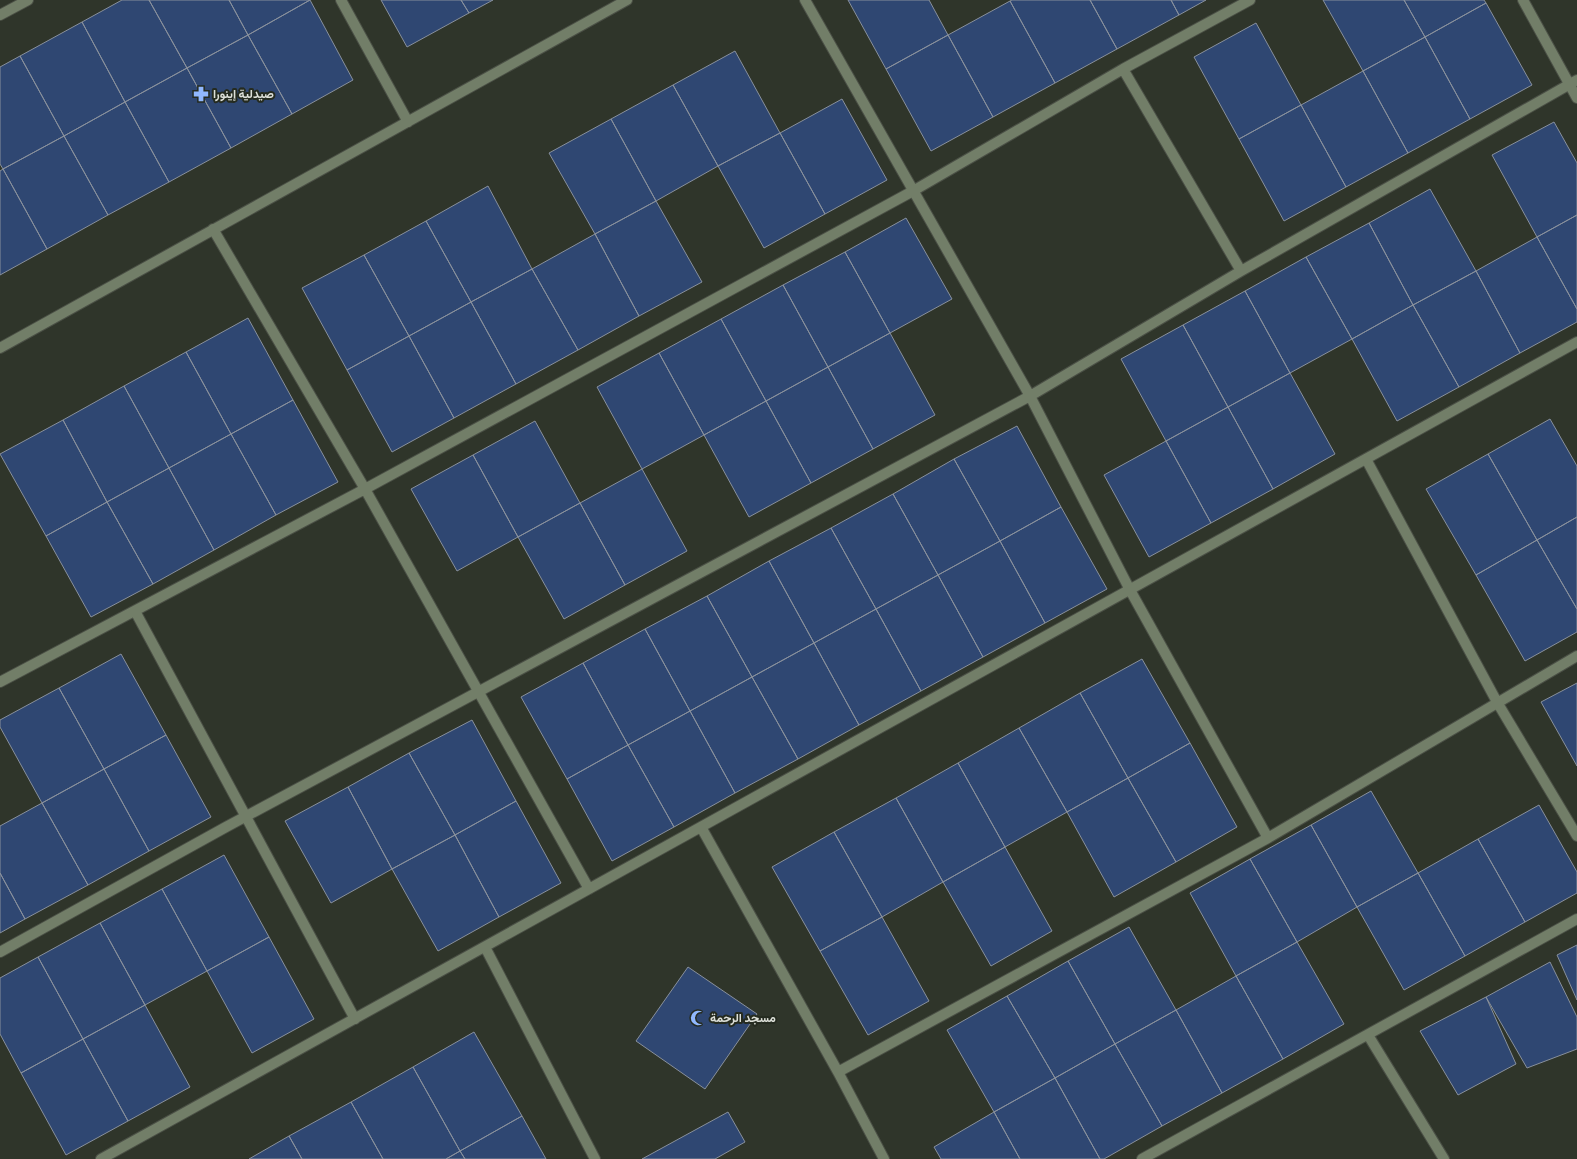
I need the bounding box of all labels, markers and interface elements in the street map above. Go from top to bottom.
pharmacy icon: صيدلية إينورا [192,85,210,103]
place label: صيدلية إينورا [213,85,274,102]
mosque icon: مسجد الرحمة [689,1009,707,1027]
place label: مسجد الرحمة [710,1009,776,1026]

